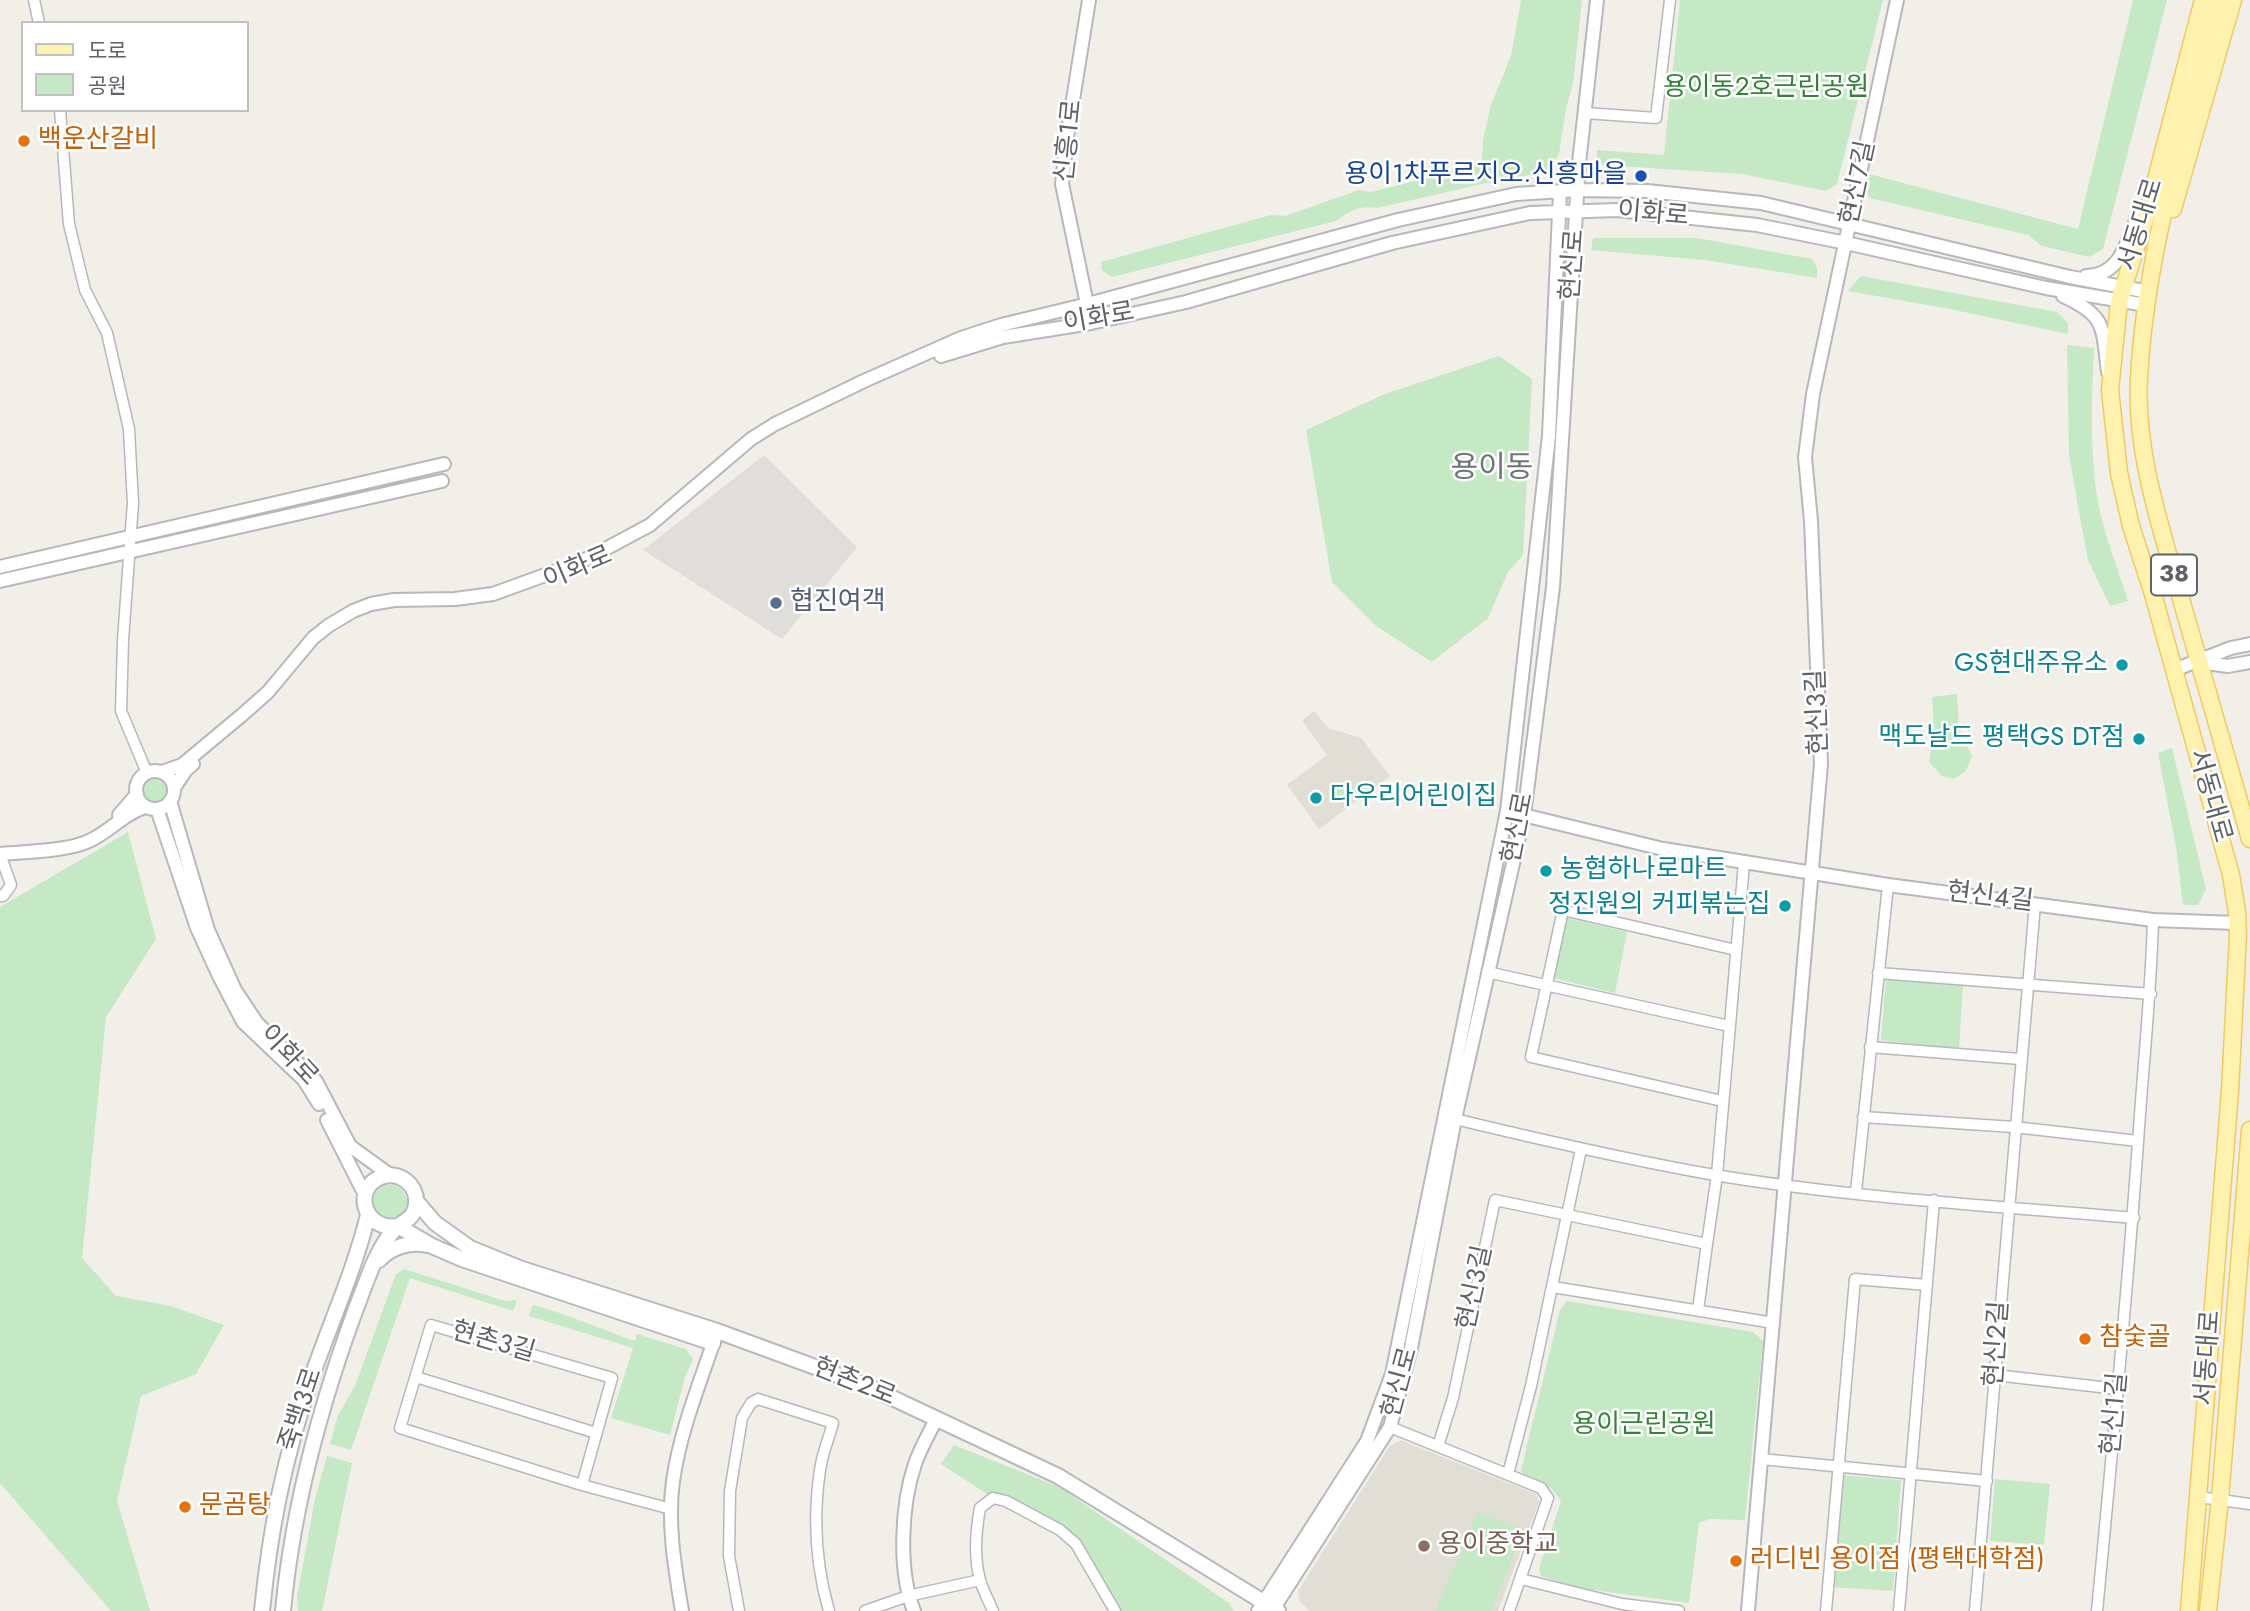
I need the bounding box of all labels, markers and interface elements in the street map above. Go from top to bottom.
legend [21,21,248,112]
text: 도로 [88,36,127,66]
text: 공원 [88,71,127,101]
park label: 용이동2호근린공원 [1663,73,1869,105]
street label: 신흥1로 [1050,98,1090,184]
place label: 백운산갈비 [38,125,158,157]
marker: 백운산갈비 [16,133,32,149]
street label: 현신7길 [1835,138,1883,228]
place label: 용이1차푸르지오.신흥마을 [1344,160,1627,192]
marker: 용이1차푸르지오.신흥마을 [1633,168,1649,184]
street label: 서동대로 [2113,175,2171,275]
street label: 이화로 [1616,196,1690,234]
street label: 현신로 [1556,228,1592,302]
street label: 이화로 [1061,297,1137,341]
district label: 용이동 [1451,452,1533,488]
street label: 이화로 [539,541,617,597]
road number: 38 [2151,554,2197,596]
place label: 협진여객 [790,587,886,619]
marker: 협진여객 [768,595,784,611]
place label: GS현대주유소 [1954,649,2108,681]
marker: GS현대주유소 [2114,657,2130,673]
street label: 현신3길 [1802,669,1836,755]
place label: 맥도날드 평택GS DT점 [1879,723,2125,755]
marker: 맥도날드 평택GS DT점 [2131,731,2147,747]
street label: 서동대로 [2181,746,2237,846]
place label: 다우리어린이집 [1330,782,1497,814]
marker: 다우리어린이집 [1308,790,1324,806]
street label: 현신로 [1497,790,1541,866]
place label: 농협하나로마트 [1560,855,1727,887]
marker: 농협하나로마트 [1538,863,1554,879]
street label: 현신4길 [1945,877,2035,919]
place label: 정진원의 커피볶는집 [1548,890,1771,922]
marker: 정진원의 커피볶는집 [1777,898,1793,914]
street label: 이화로 [252,1019,324,1093]
street label: 현신3길 [1452,1243,1500,1333]
street label: 현신2길 [1979,1300,2017,1388]
street label: 서동대로 [2190,1309,2228,1407]
street label: 현촌3길 [447,1316,539,1370]
place label: 참숯골 [2099,1323,2171,1355]
marker: 참숯골 [2077,1331,2093,1347]
street label: 현신로 [1377,1344,1425,1422]
street label: 현촌2로 [808,1352,900,1414]
street label: 죽백3로 [274,1364,330,1456]
street label: 현신1길 [2097,1371,2135,1457]
park label: 용이근린공원 [1572,1410,1716,1442]
place label: 문곰탕 [199,1491,271,1523]
marker: 문곰탕 [177,1499,193,1515]
place label: 용이중학교 [1438,1530,1558,1562]
marker: 용이중학교 [1416,1538,1432,1554]
place label: 러디빈 용이점 (평택대학점) [1750,1545,2045,1577]
marker: 러디빈 용이점 (평택대학점) [1728,1553,1744,1569]

